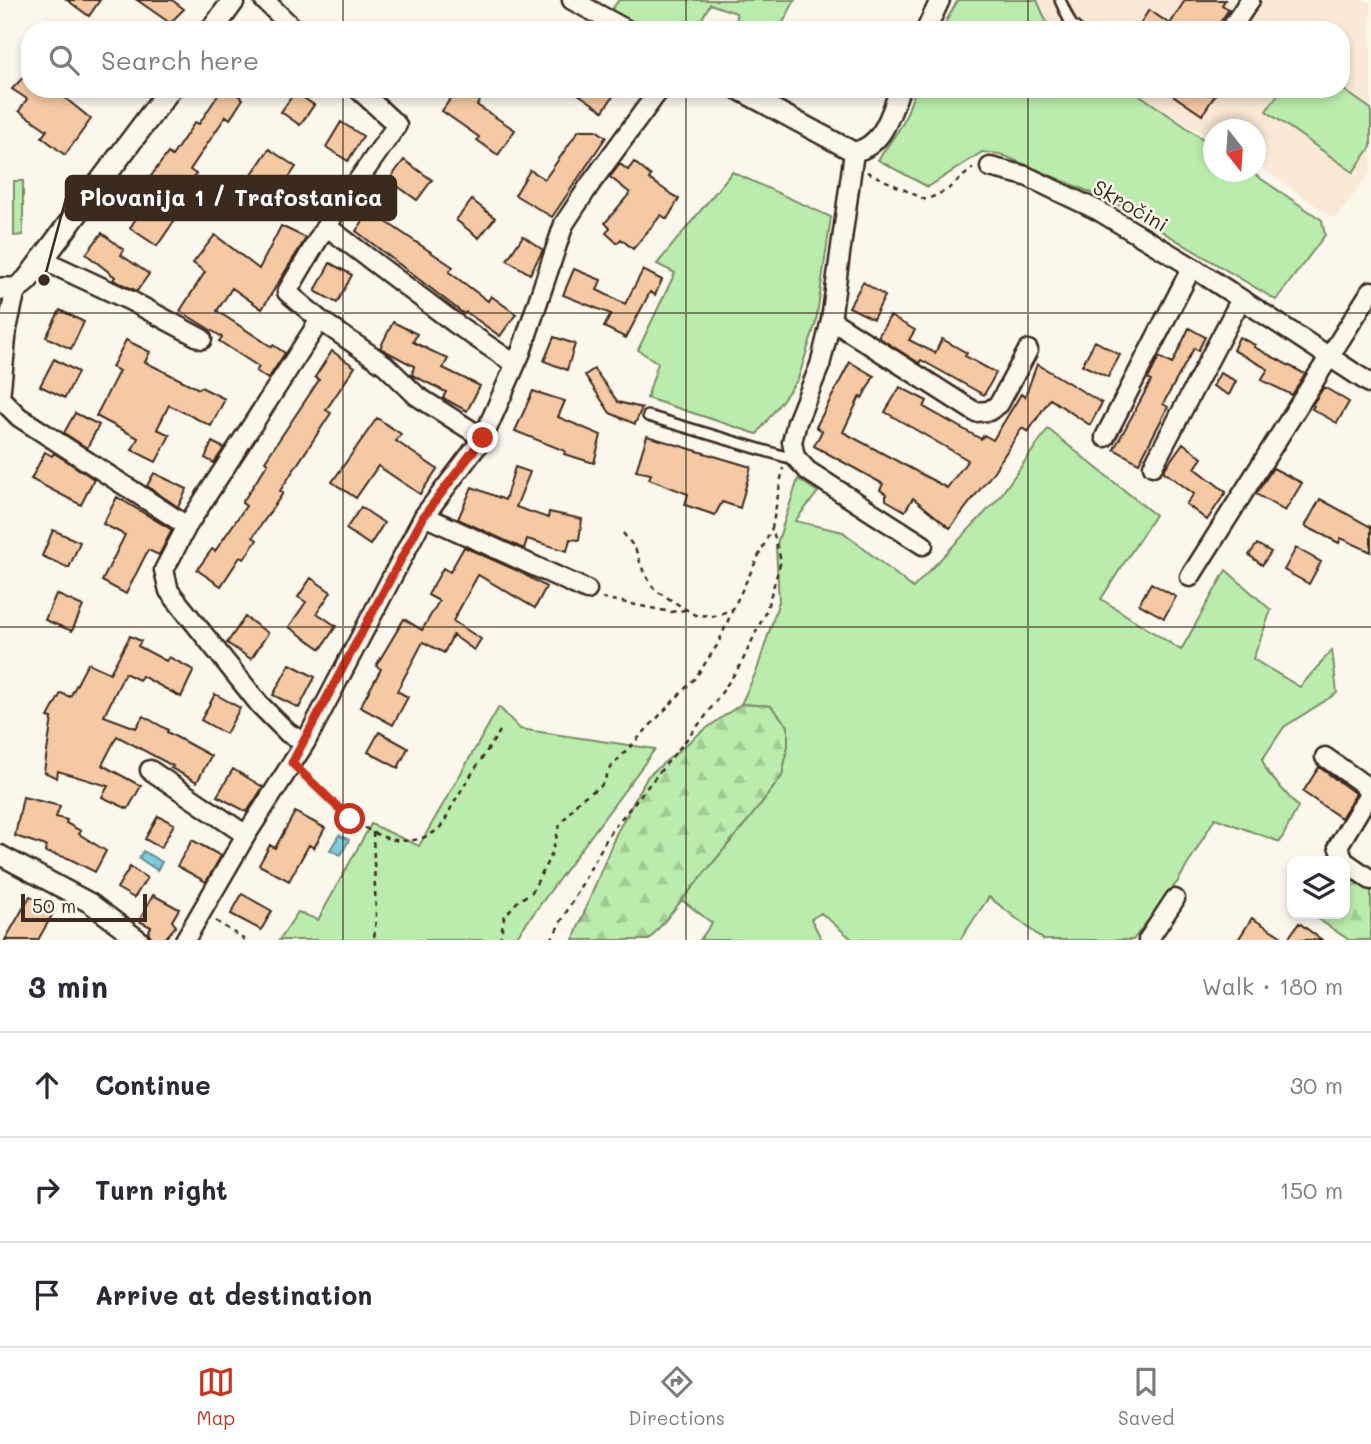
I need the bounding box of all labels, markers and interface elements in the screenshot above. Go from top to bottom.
search box [21,21,1350,98]
icon: search [45,41,83,79]
text: Search here [101,43,259,77]
north arrow [1203,119,1266,182]
street label: Skročini [1088,173,1174,237]
callout: Plovanija 1 / Trafostanica [66,176,396,220]
text: Plovanija 1 / Trafostanica [80,182,382,212]
route end [467,422,498,453]
route start [334,803,365,834]
map controls [1287,856,1350,919]
button: layers [1287,856,1350,919]
scale bar [21,891,147,923]
text: 50 m [32,893,76,918]
text: 3 min [28,966,108,1006]
text: Walk · 180 m [1202,971,1343,1001]
icon: ahead [28,1066,66,1104]
text: Continue [95,1068,211,1102]
text: 30 m [1290,1070,1343,1100]
icon: right [28,1171,66,1209]
text: Turn right [95,1173,228,1207]
text: 150 m [1279,1175,1343,1205]
icon: arrive [28,1276,66,1314]
text: Arrive at destination [95,1278,372,1312]
tab: Map [197,1363,235,1430]
tab: Directions [628,1363,725,1430]
tab: Saved [1118,1363,1174,1430]

